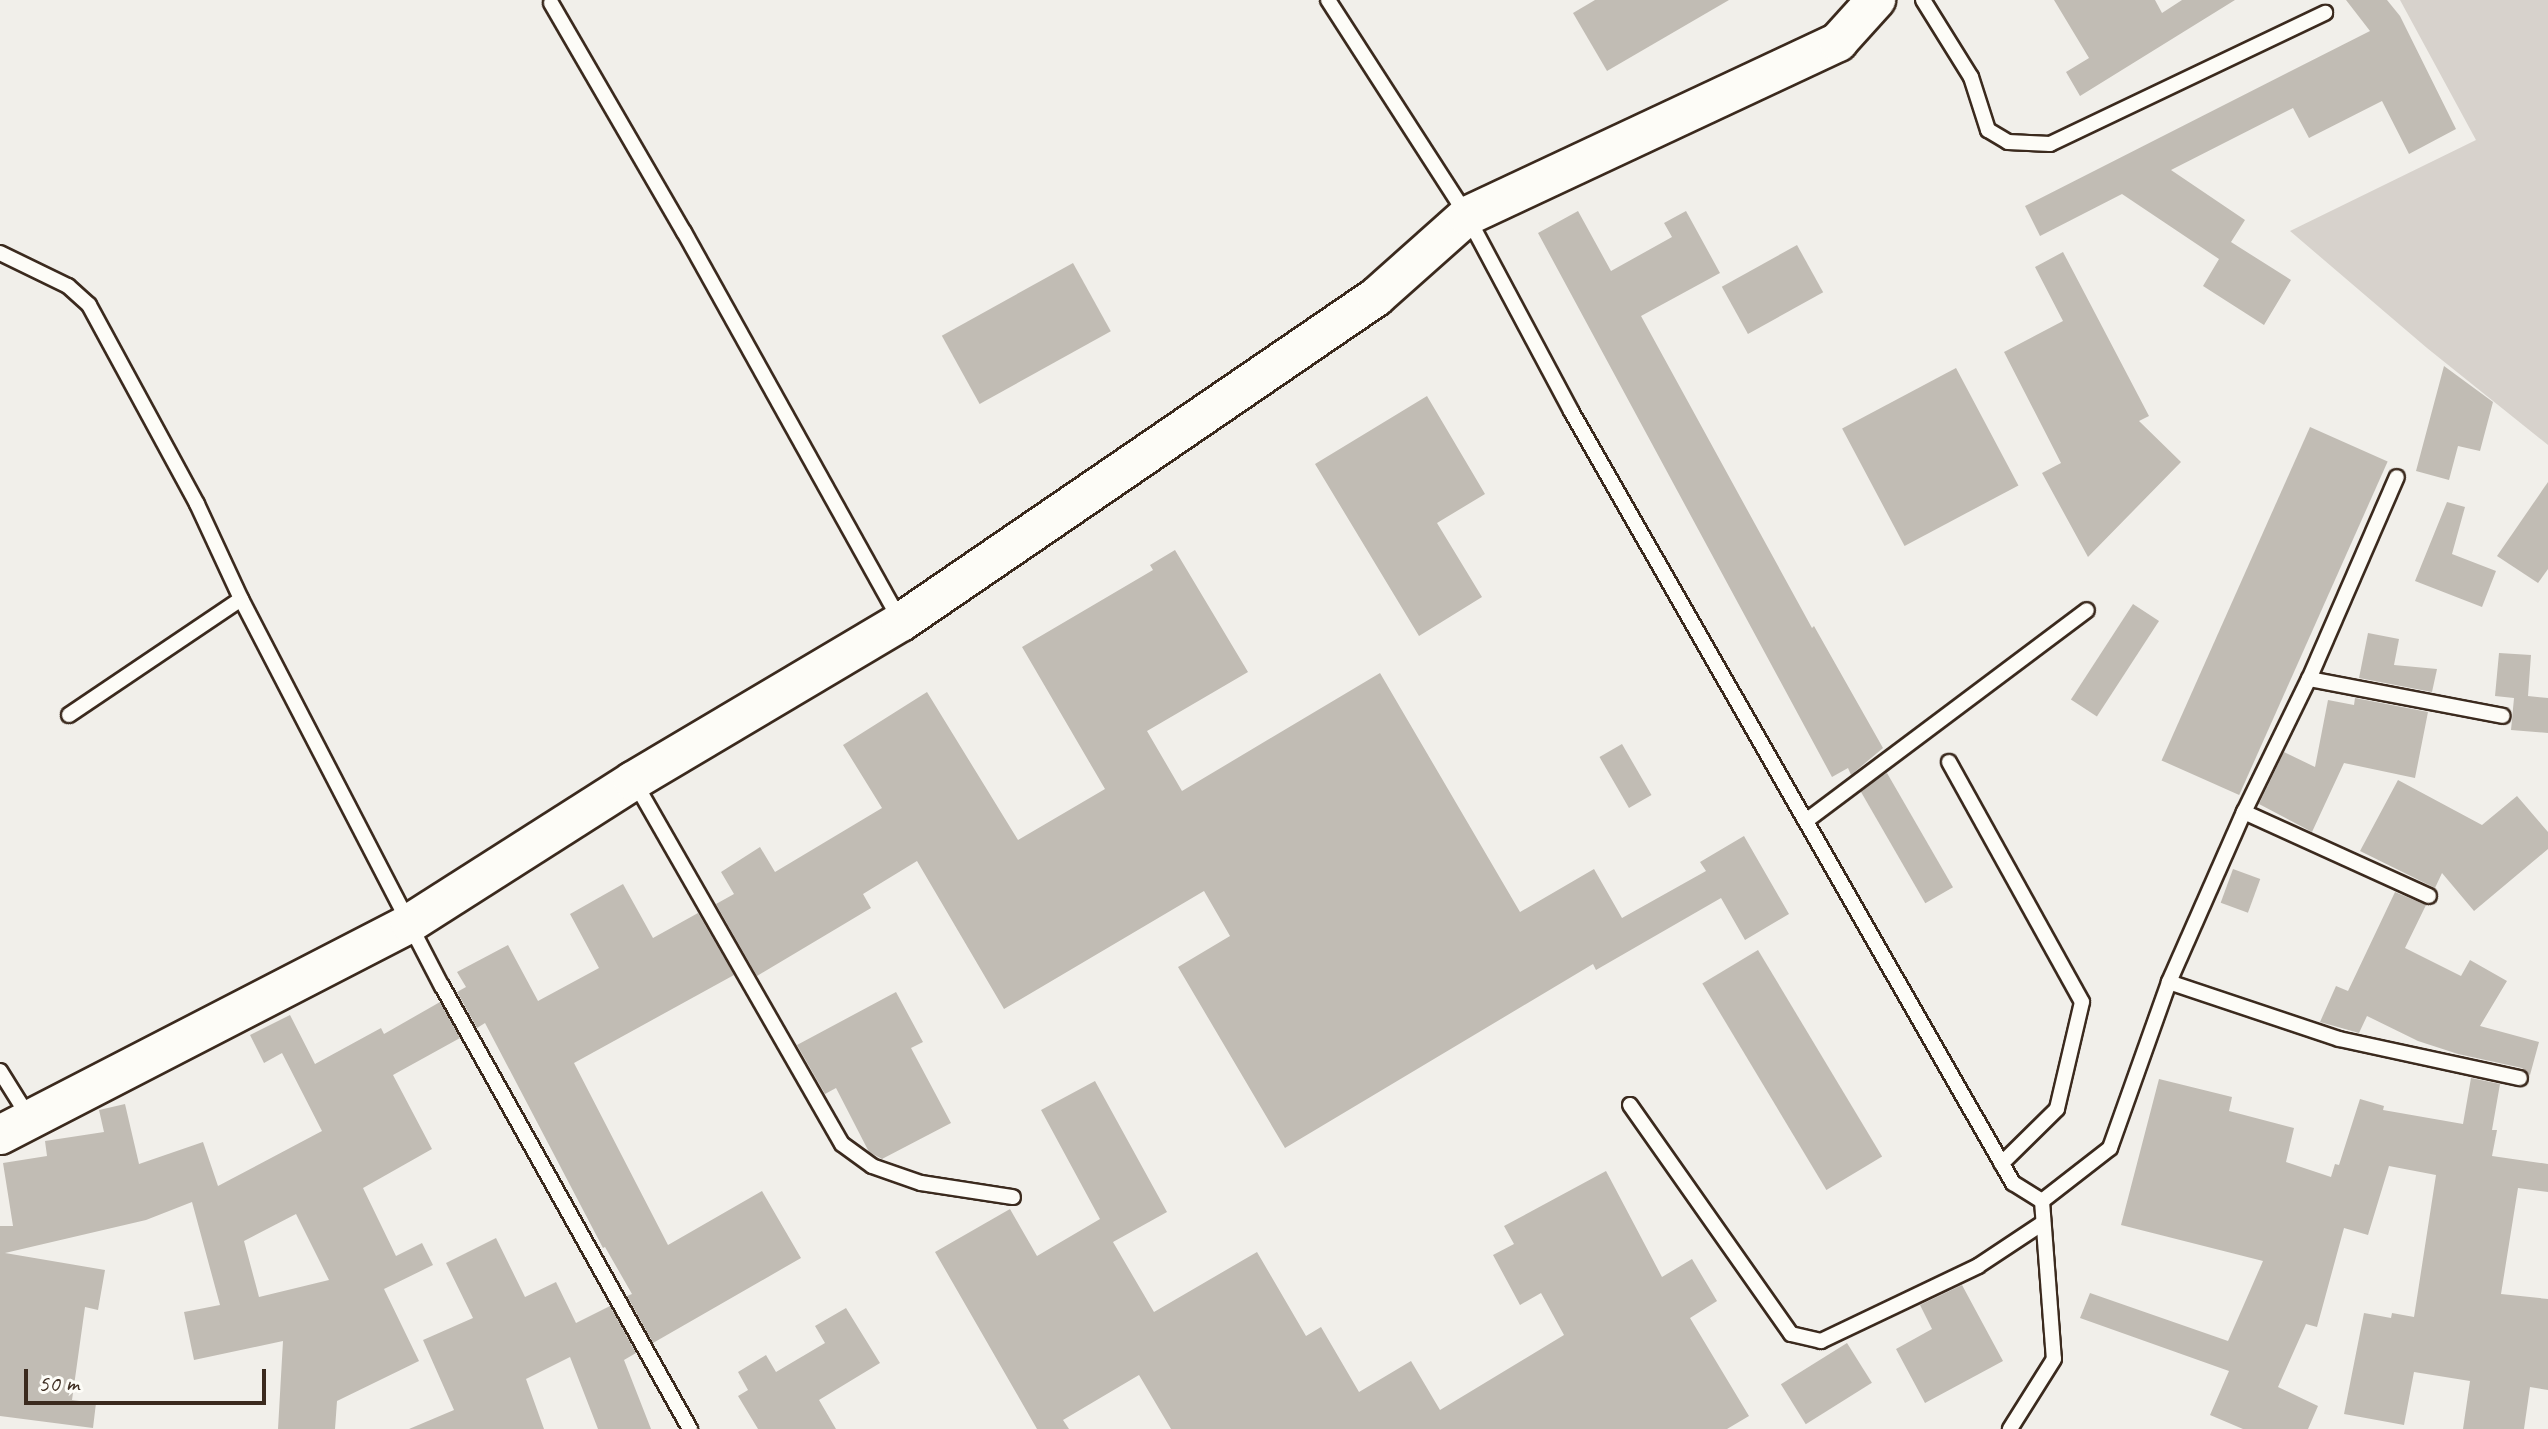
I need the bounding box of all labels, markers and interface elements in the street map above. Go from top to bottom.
scale bar [28,1353,270,1403]
text: 50 m [38,1368,79,1398]

